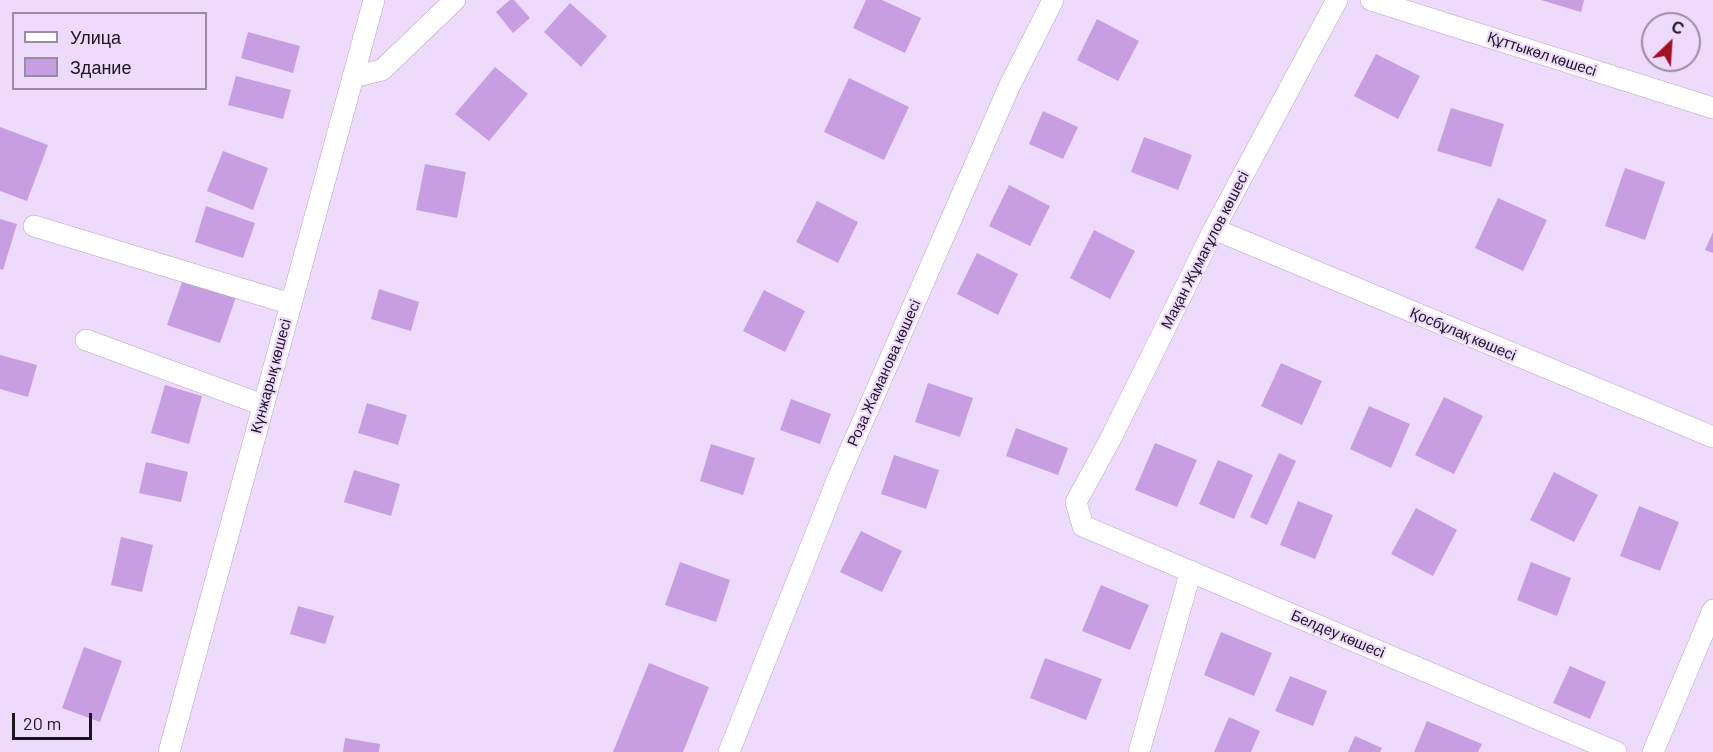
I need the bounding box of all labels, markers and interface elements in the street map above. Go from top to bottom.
legend [12,12,207,90]
north arrow [1641,12,1701,72]
text: С [1669,16,1687,38]
text: Улица [70,26,121,48]
street label: Құттыкөл көшесі [1485,28,1599,80]
text: Здание [70,56,131,78]
street label: Мақан Жұмағұлов көшесі [1157,168,1253,332]
street label: Роза Жаманова көшесі [844,297,924,449]
street label: Қосбұлақ көшесі [1407,304,1519,364]
street label: Күнжарық көшесі [247,317,295,435]
street label: Белдеу көшесі [1288,606,1388,662]
scale bar [15,701,94,739]
text: 20 m [23,712,61,734]

